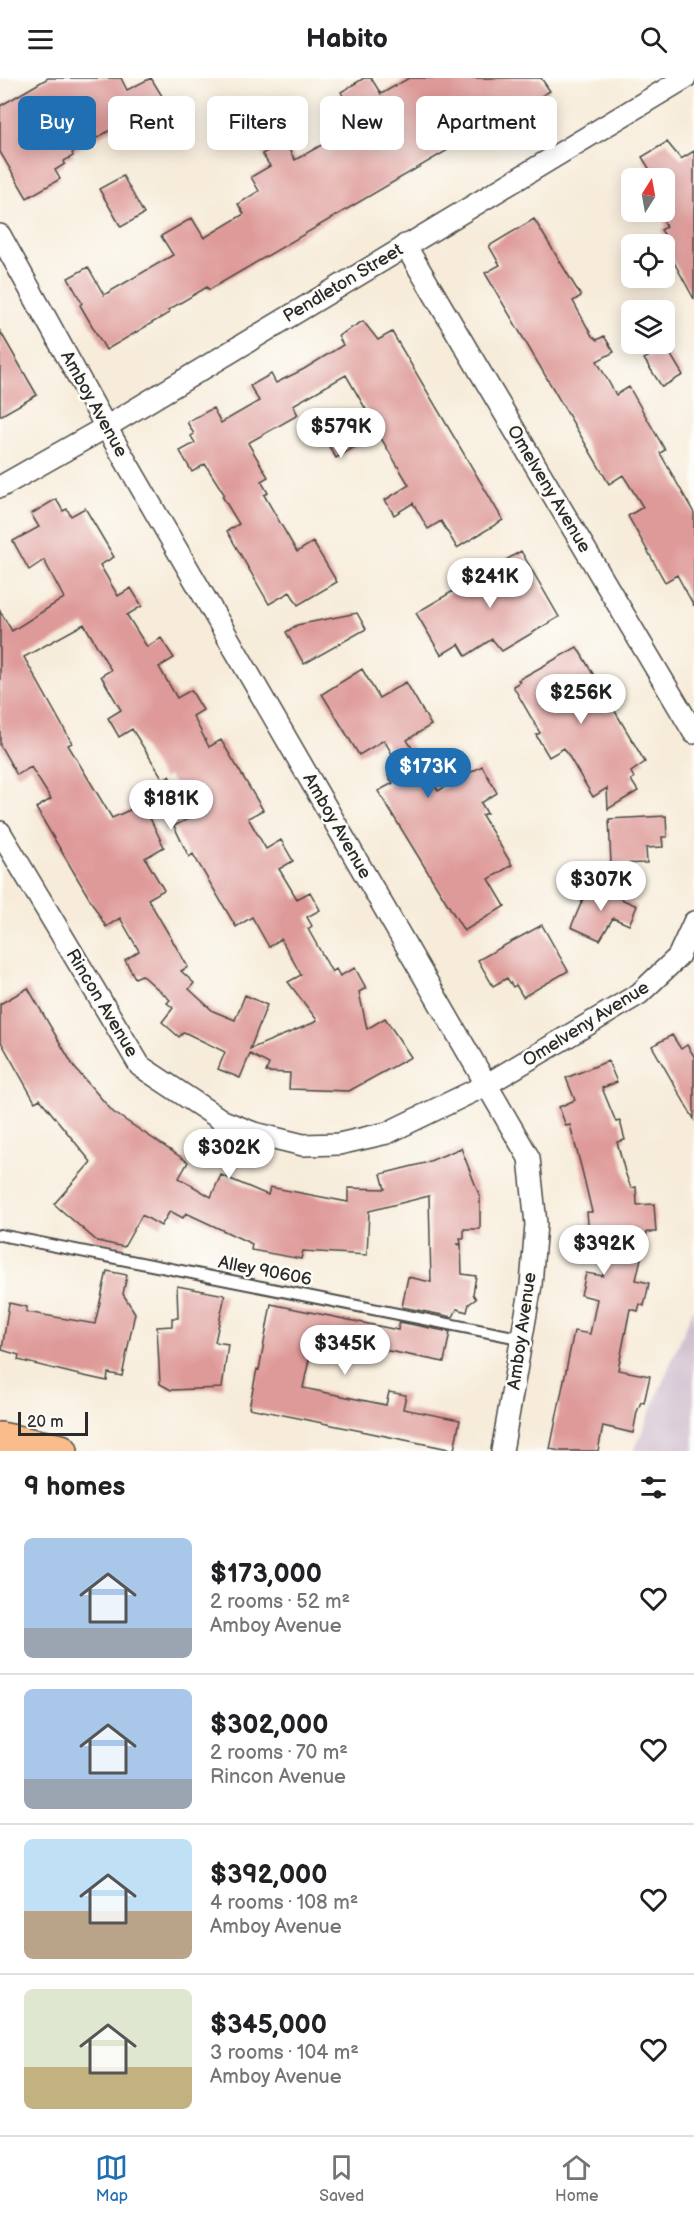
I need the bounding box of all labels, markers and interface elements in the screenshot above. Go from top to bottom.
icon: menu [24,23,57,56]
text: Habito [306,23,388,55]
icon: search [637,23,670,56]
chip: Buy [18,96,96,150]
chip: Rent [108,96,195,150]
chip: Filters [207,96,308,150]
chip: New [320,96,404,150]
chip: Apartment [416,96,557,150]
north arrow [621,168,675,222]
map controls [621,168,675,354]
button: locate [621,234,675,288]
street label: Pendleton Street [279,239,407,327]
button: layers [621,300,675,354]
street label: Amboy Avenue [56,347,132,461]
pin: $579K [299,408,383,459]
text: $579K [310,415,372,439]
street label: Omelveny Avenue [503,422,595,557]
pin: $241K [448,558,532,609]
text: $241K [461,565,519,589]
pin: $256K [539,674,623,725]
text: $256K [550,681,612,705]
pin: $173K [386,748,470,799]
text: $173K [399,755,457,779]
street label: Amboy Avenue [298,769,376,883]
pin: $181K [129,780,213,831]
text: $181K [143,787,199,811]
pin: $307K [559,861,643,912]
text: $307K [570,868,632,892]
street label: Rincon Avenue [61,945,143,1061]
street label: Omelveny Avenue [519,977,653,1071]
pin: $302K [187,1129,271,1180]
text: $302K [198,1136,260,1160]
pin: $392K [562,1225,646,1276]
text: $392K [573,1232,635,1256]
street label: Alley 90606 [216,1252,314,1290]
street label: Amboy Avenue [503,1271,541,1391]
pin: $345K [303,1325,387,1376]
text: $345K [314,1332,376,1356]
scale bar [18,1409,88,1436]
text: 20 m [27,1413,63,1432]
icon: filters [637,1471,670,1504]
text: 9 homes [24,1472,125,1503]
text: $173,000 [210,1559,322,1590]
icon: home [72,1562,144,1634]
icon: heart [637,1582,670,1615]
text: 2 rooms · 52 m² [210,1590,350,1614]
text: Amboy Avenue [210,1614,342,1638]
text: $302,000 [210,1710,328,1741]
icon: home [72,1713,144,1785]
icon: heart [637,1733,670,1766]
text: 2 rooms · 70 m² [210,1741,348,1765]
text: Rincon Avenue [210,1765,346,1789]
text: $392,000 [210,1860,328,1891]
icon: home [72,1863,144,1935]
icon: heart [637,1883,670,1916]
text: 4 rooms · 108 m² [210,1891,358,1915]
text: Amboy Avenue [210,1915,342,1939]
text: $345,000 [210,2010,327,2041]
icon: home [72,2013,144,2085]
icon: heart [637,2033,670,2066]
text: 3 rooms · 104 m² [210,2041,359,2065]
text: Amboy Avenue [210,2065,342,2089]
tab: Map [95,2151,128,2206]
tab: Saved [319,2151,364,2206]
tab: Home [555,2151,599,2206]

